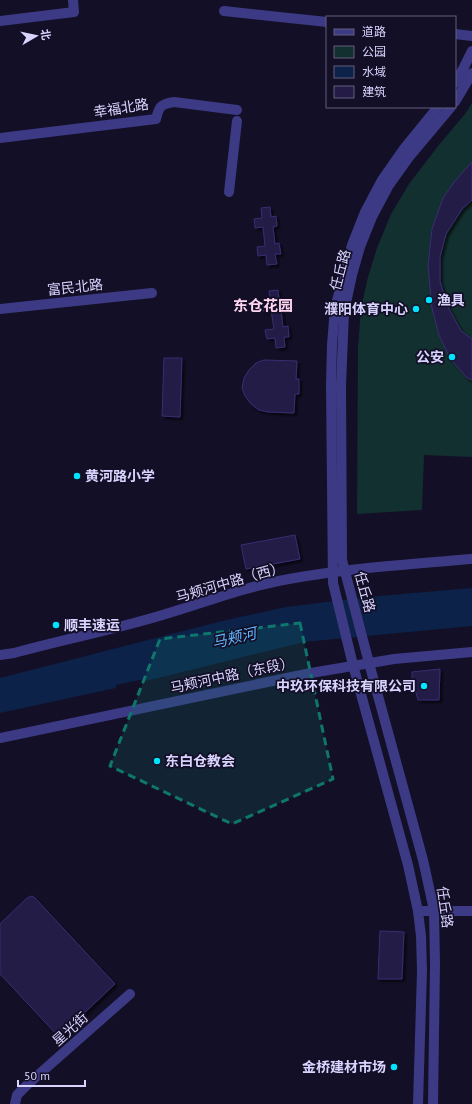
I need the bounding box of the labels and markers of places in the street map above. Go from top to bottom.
place label: 渔具 [437,291,465,309]
marker: 渔具 [424,295,434,305]
place label: 濮阳体育中心 [324,300,408,318]
marker: 濮阳体育中心 [411,304,421,314]
place label: 公安 [416,348,444,366]
marker: 公安 [447,352,457,362]
place label: 黄河路小学 [85,467,155,485]
marker: 黄河路小学 [72,471,82,481]
place label: 顺丰速运 [64,616,120,634]
marker: 顺丰速运 [51,620,61,630]
place label: 中玖环保科技有限公司 [276,677,416,695]
marker: 中玖环保科技有限公司 [419,681,429,691]
place label: 东白仓教会 [165,752,235,770]
marker: 东白仓教会 [152,756,162,766]
place label: 金桥建材市场 [302,1058,386,1076]
marker: 金桥建材市场 [389,1062,399,1072]

